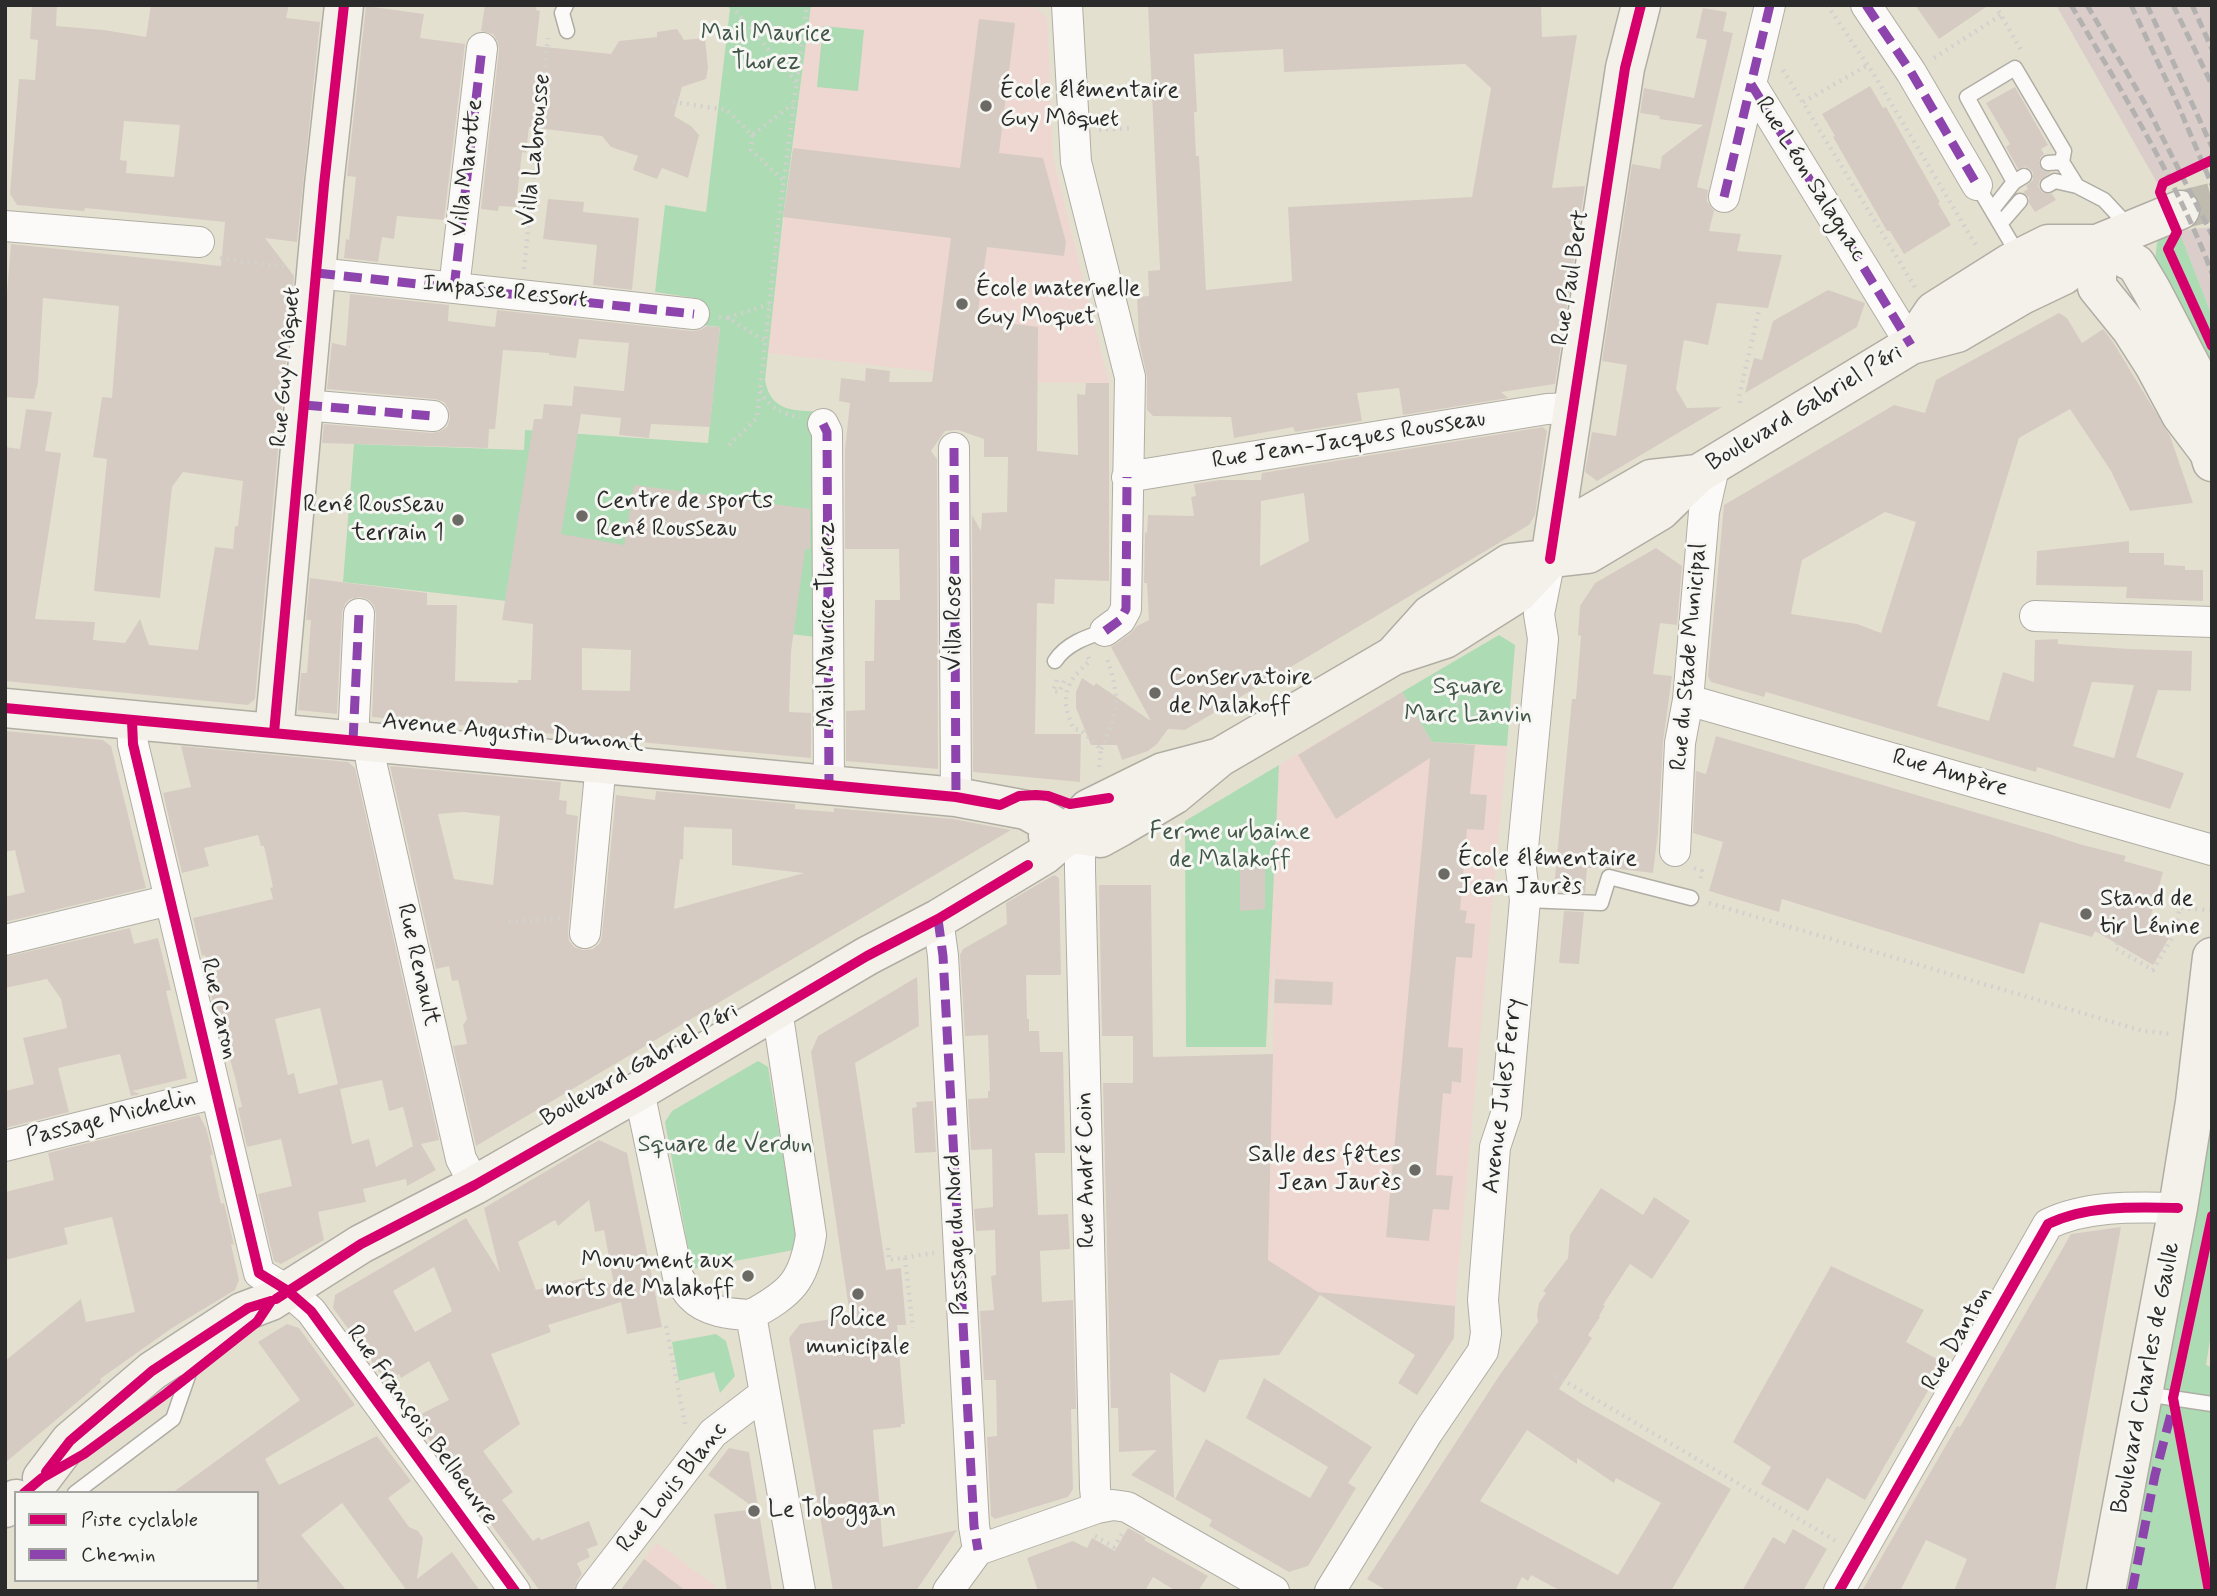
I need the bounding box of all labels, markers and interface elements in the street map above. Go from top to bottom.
park label: Mail Maurice Thorez [701,21,831,77]
street label: Villa Labrousse [514,72,558,228]
place label: École élémentaire Guy Môquet [1000,78,1179,134]
street label: Rue Léon Salagnac [1748,92,1872,268]
street label: Villa Marotte [445,97,491,239]
marker: École élémentaire Guy Môquet [978,98,994,114]
street label: Rue Paul Bert [1547,208,1597,348]
street label: Impasse Ressort [421,270,589,316]
place label: École maternelle Guy Moquet [976,276,1140,332]
street label: Rue Guy Môquet [266,286,308,448]
marker: École maternelle Guy Moquet [954,296,970,312]
street label: Boulevard Gabriel Péri [1702,339,1908,479]
street label: Rue Jean-Jacques Rousseau [1210,405,1488,477]
place label: Centre de sports René Rousseau [596,488,773,544]
place label: René Rousseau terrain 1 [303,492,444,548]
marker: Centre de sports René Rousseau [574,508,590,524]
marker: René Rousseau terrain 1 [450,512,466,528]
street label: Mail Maurice Thorez [814,522,842,728]
street label: Rue du Stade Municipal [1666,542,1714,772]
street label: Villa Rose [941,575,969,671]
place label: Conservatoire de Malakoff [1169,665,1312,721]
park label: Square Marc Lanvin [1404,674,1532,730]
marker: Conservatoire de Malakoff [1147,685,1163,701]
street label: Avenue Augustin Dumont [381,708,645,760]
street label: Rue Ampère [1889,744,2011,804]
park label: Ferme urbaine de Malakoff [1149,819,1311,875]
place label: École élémentaire Jean Jaurès [1458,846,1637,902]
marker: École élémentaire Jean Jaurès [1436,866,1452,882]
place label: Stand de tir Lénine [2100,886,2200,942]
street label: Rue Renault [389,901,445,1029]
marker: Stand de tir Lénine [2078,906,2094,922]
street label: Rue Caron [192,956,244,1062]
street label: Avenue Jules Ferry [1478,997,1530,1195]
street label: Boulevard Gabriel Péri [536,998,744,1134]
street label: Passage Michelin [23,1084,199,1154]
street label: Rue André Coin [1071,1091,1103,1249]
park label: Square de Verdun [637,1132,813,1160]
place label: Salle des fêtes Jean Jaurès [1248,1142,1401,1198]
street label: Passage du Nord [939,1153,977,1317]
marker: Salle des fêtes Jean Jaurès [1407,1162,1423,1178]
street label: Boulevard Charles de Gaulle [2106,1240,2188,1516]
place label: Monument aux morts de Malakoff [545,1248,734,1304]
marker: Monument aux morts de Malakoff [740,1268,756,1284]
street label: Rue Danton [1916,1281,2000,1397]
marker: Police municipale [850,1286,866,1302]
place label: Police municipale [806,1306,910,1362]
street label: Rue François Belloeuvre [339,1320,503,1532]
street label: Rue Louis Blanc [611,1417,735,1559]
legend [14,1491,259,1582]
place label: Le Toboggan [768,1497,896,1525]
marker: Le Toboggan [746,1503,762,1519]
text: Piste cyclable [81,1506,198,1534]
text: Chemin [81,1541,155,1569]

